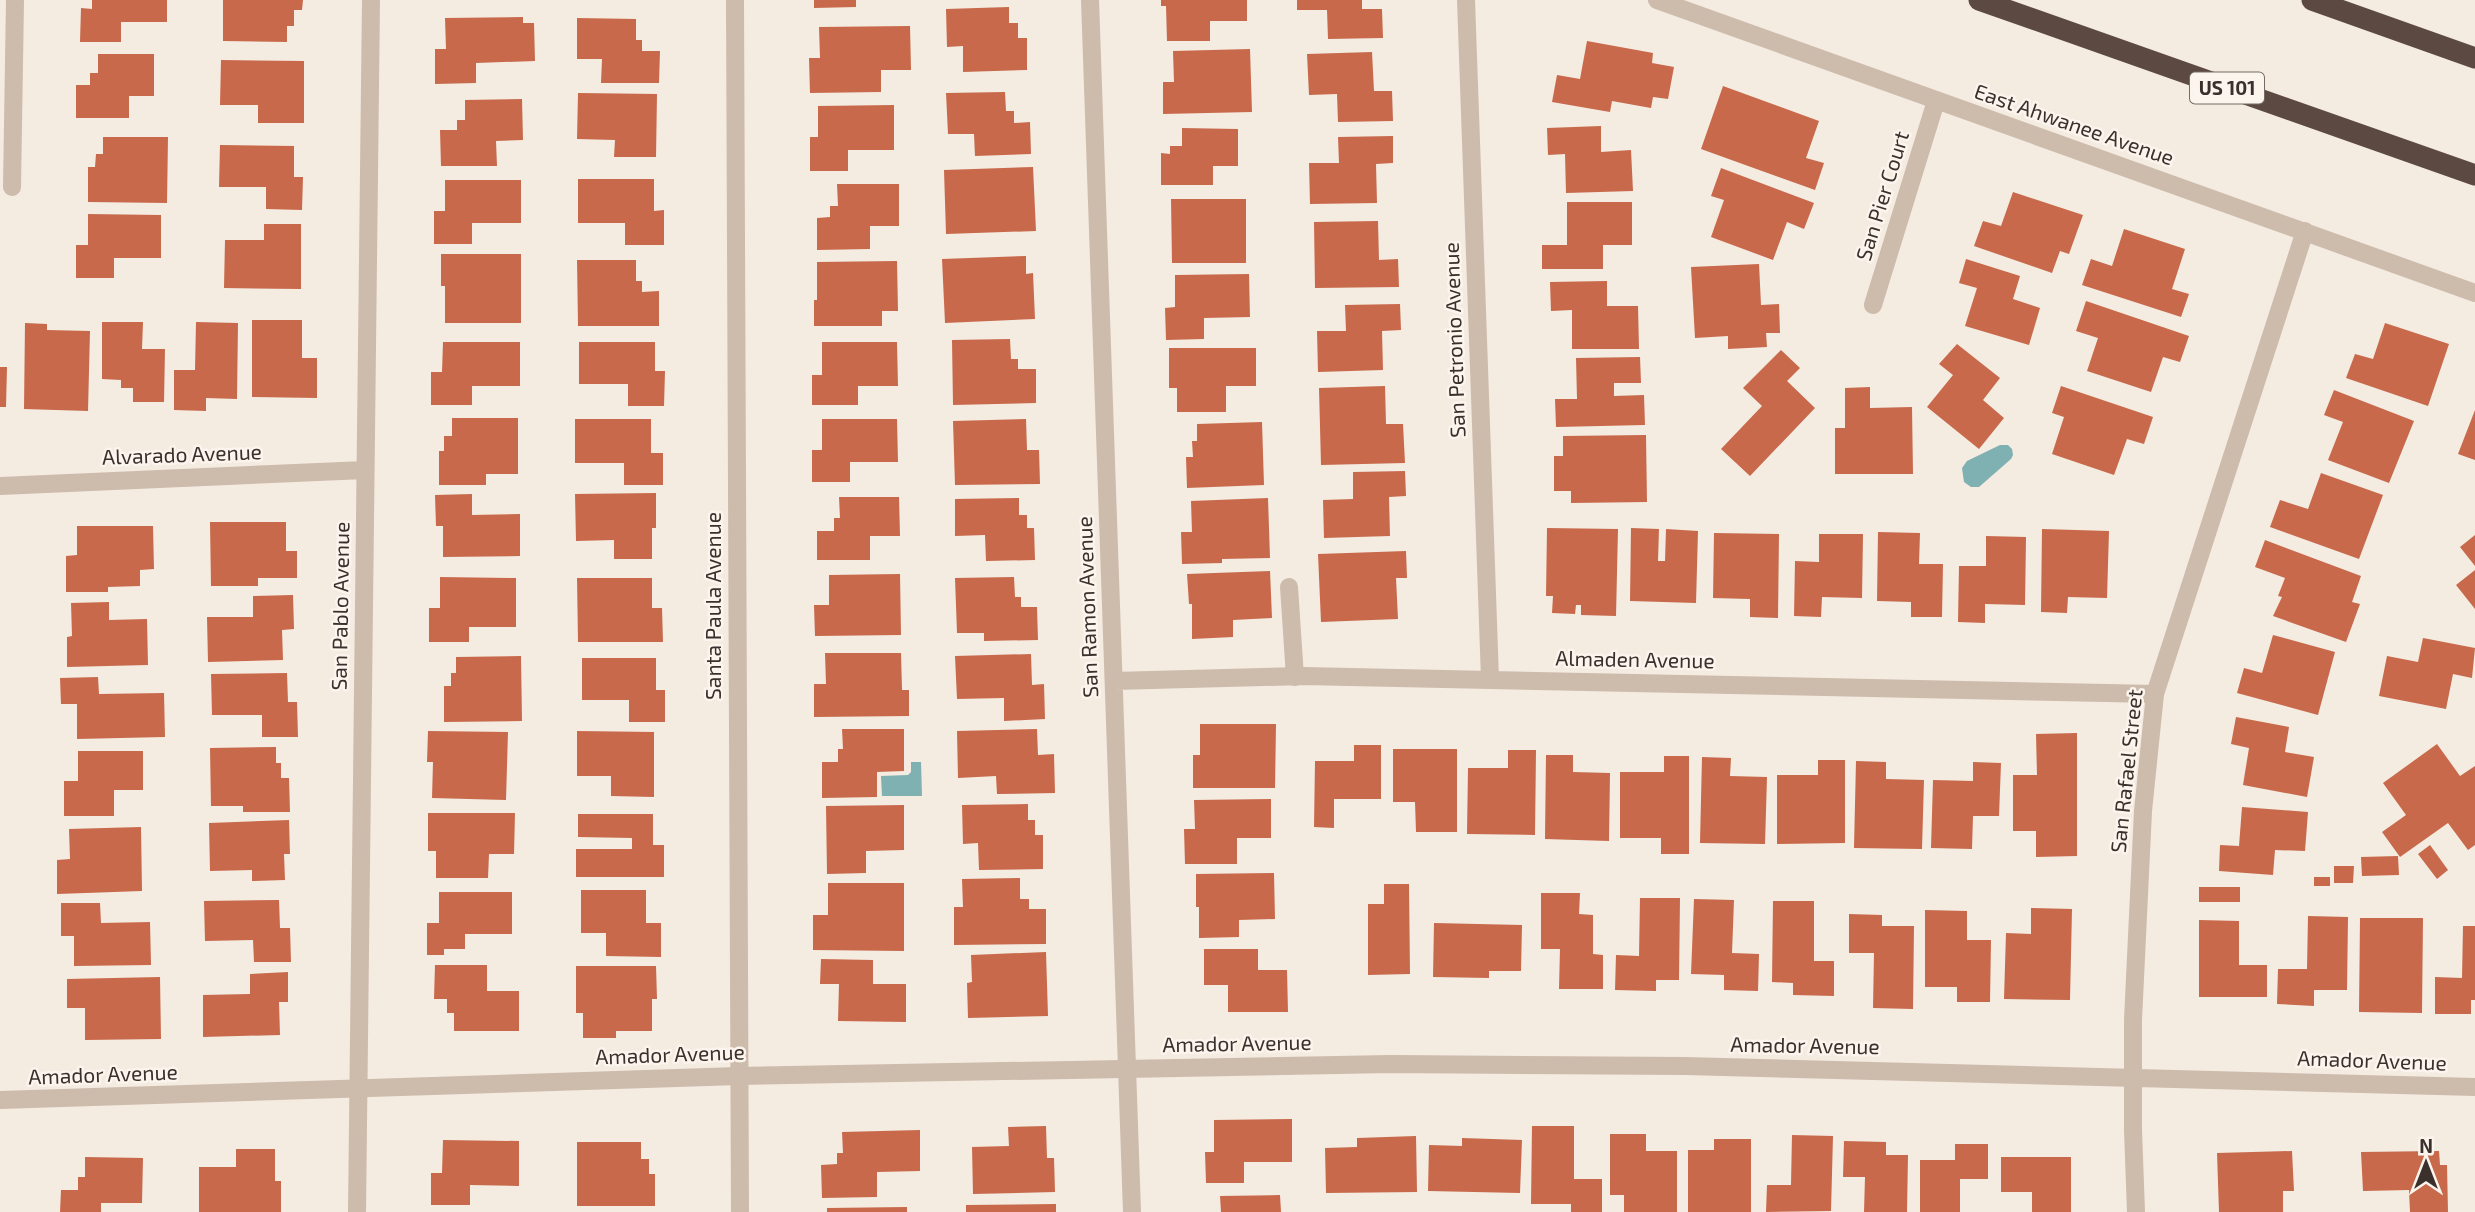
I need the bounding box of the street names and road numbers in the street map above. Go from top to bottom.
road number: US 101 [2190,72,2264,104]
street label: East Ahwanee Avenue [1971,78,2178,170]
street label: San Pier Court [1850,128,1913,263]
street label: San Petronio Avenue [1438,242,1469,438]
street label: Alvarado Avenue [102,438,262,469]
street label: Santa Paula Avenue [700,512,725,700]
street label: San Ramon Avenue [1071,516,1102,698]
street label: San Pablo Avenue [326,521,353,691]
street label: Almaden Avenue [1555,645,1715,672]
street label: San Rafael Street [2104,688,2147,854]
street label: Amador Avenue [1162,1029,1312,1056]
street label: Amador Avenue [1730,1031,1880,1058]
street label: Amador Avenue [595,1038,745,1069]
street label: Amador Avenue [2297,1044,2447,1075]
street label: Amador Avenue [28,1058,178,1089]

